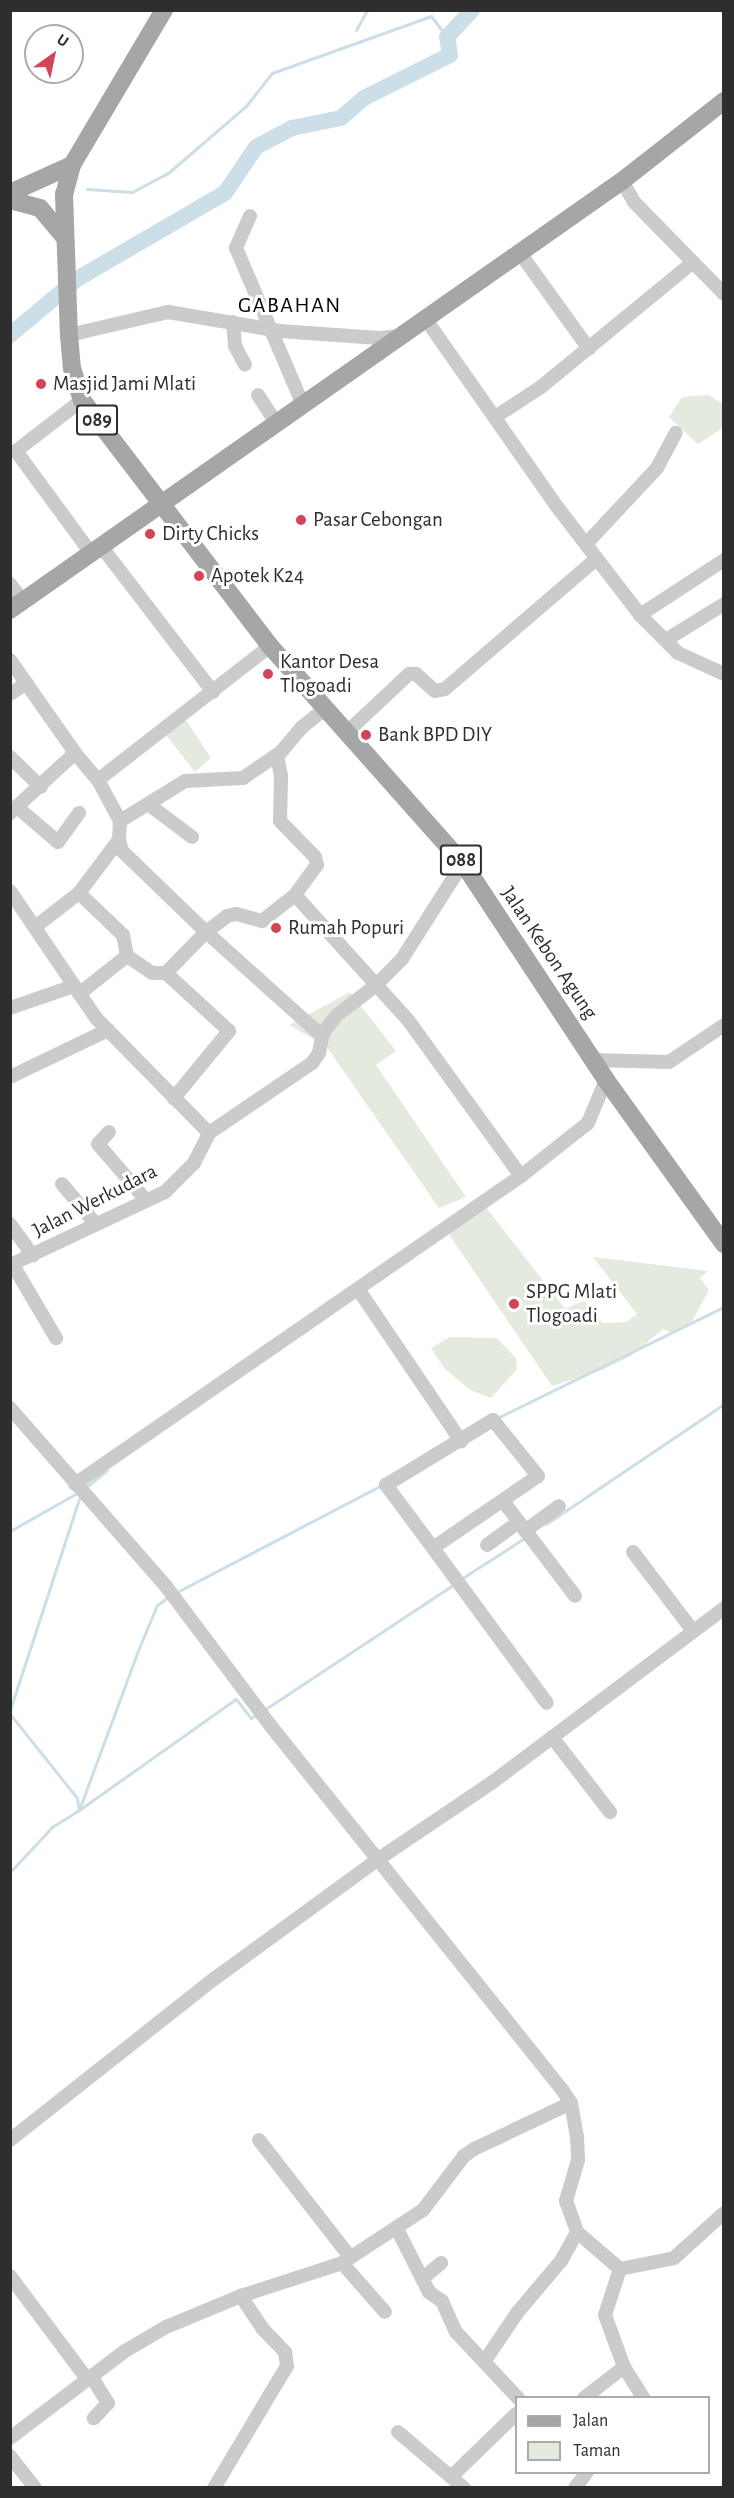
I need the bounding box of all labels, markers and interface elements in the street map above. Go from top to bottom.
north arrow [24,24,84,84]
text: U [54,31,71,50]
district label: GABAHAN [238,293,342,319]
place label: Masjid Jami Mlati [53,371,196,397]
marker: Masjid Jami Mlati [34,377,48,391]
road number: 089 [76,403,118,437]
place label: Pasar Cebongan [313,507,443,533]
marker: Pasar Cebongan [294,513,308,527]
place label: Dirty Chicks [162,521,259,547]
marker: Dirty Chicks [143,527,157,541]
place label: Apotek K24 [211,563,304,589]
marker: Apotek K24 [192,569,206,583]
place label: Kantor Desa Tlogoadi [280,649,379,699]
marker: Kantor Desa Tlogoadi [261,667,275,681]
place label: Bank BPD DIY [378,722,492,748]
marker: Bank BPD DIY [359,728,373,742]
road number: 088 [438,843,484,877]
street label: Jalan Kebon Agung [495,882,603,1024]
place label: Rumah Popuri [288,915,404,941]
marker: Rumah Popuri [269,921,283,935]
street label: Jalan Werkudara [29,1159,161,1243]
place label: SPPG Mlati Tlogoadi [526,1279,617,1329]
marker: SPPG Mlati Tlogoadi [507,1297,521,1311]
legend [515,2396,710,2474]
text: Jalan [573,2412,608,2430]
text: Taman [573,2442,621,2460]

